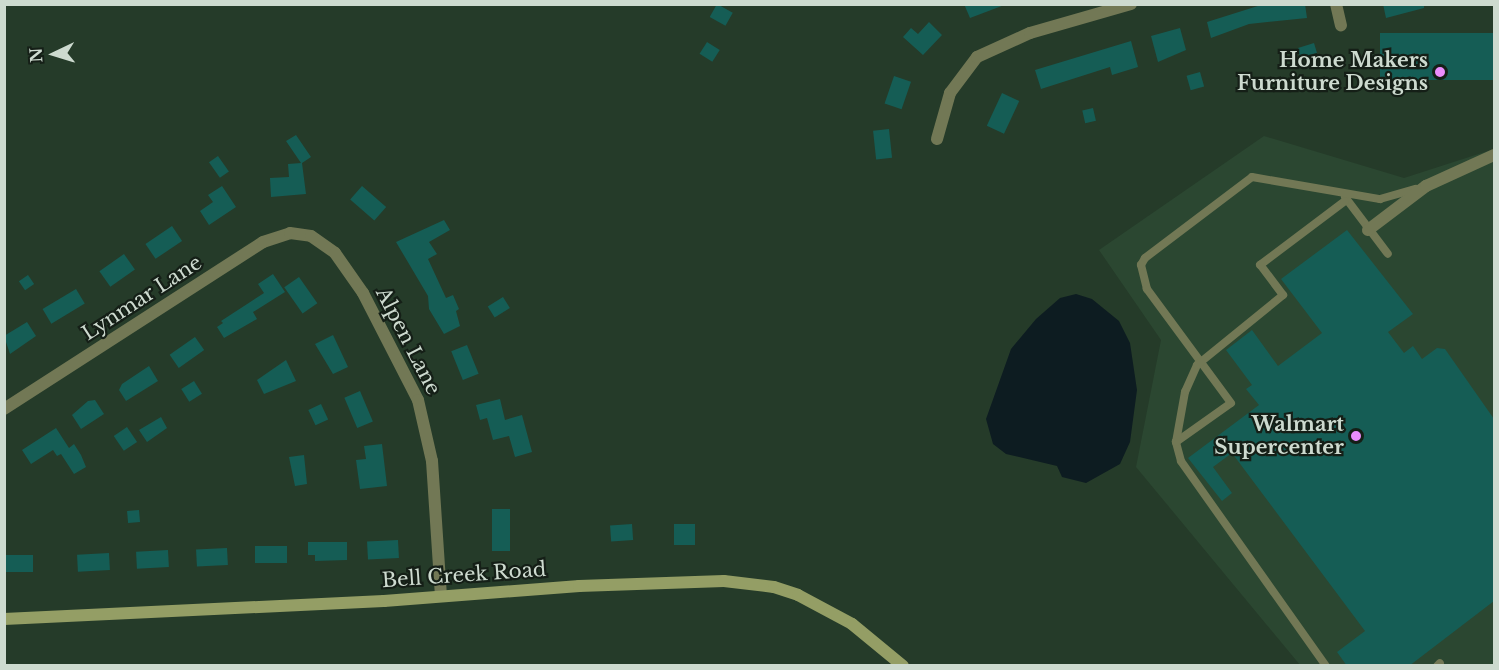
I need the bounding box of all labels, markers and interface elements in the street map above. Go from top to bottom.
north arrow [24,24,84,84]
text: N [26,47,47,63]
place label: Home Makers Furniture Designs [1237,48,1428,95]
marker: Home Makers Furniture Designs [1433,65,1447,79]
street label: Lynmar Lane [77,250,207,346]
street label: Alpen Lane [371,283,445,399]
place label: Walmart Supercenter [1214,412,1344,459]
marker: Walmart Supercenter [1349,429,1363,443]
street label: Bell Creek Road [381,557,547,593]

